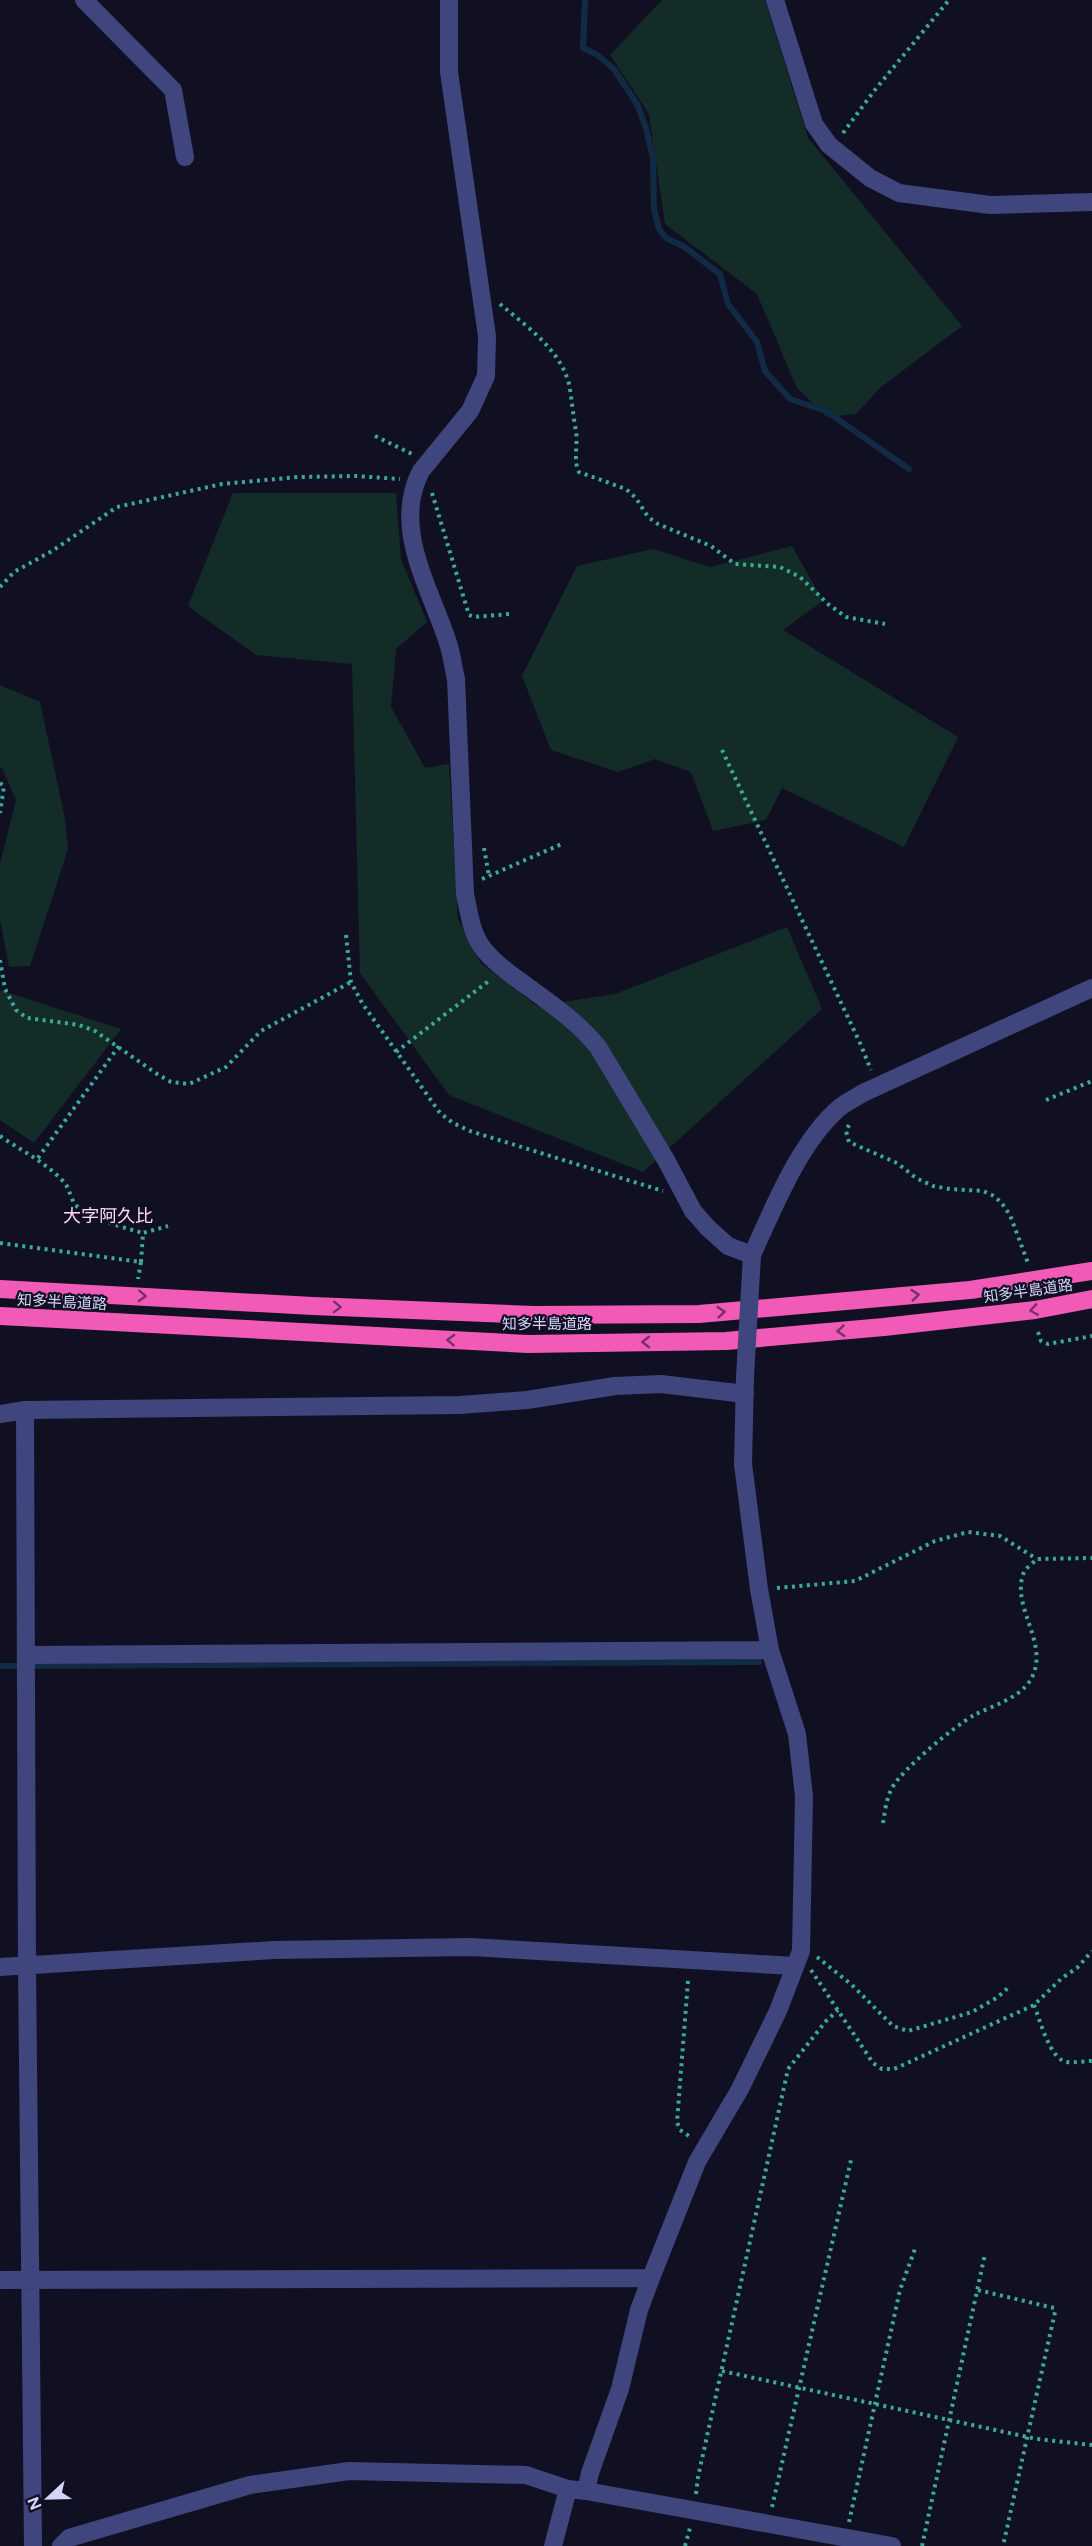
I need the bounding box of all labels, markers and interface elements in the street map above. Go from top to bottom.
district label: 大字阿久比 [63,1205,153,1227]
street label: 知多半島道路 [982,1276,1074,1306]
one-way arrow [138,1289,147,1302]
one-way arrow [910,1289,920,1302]
street label: 知多半島道路 [17,1291,107,1313]
one-way arrow [333,1301,342,1314]
one-way arrow [1030,1303,1039,1315]
one-way arrow [716,1306,725,1319]
street label: 知多半島道路 [502,1315,592,1333]
one-way arrow [836,1324,845,1337]
one-way arrow [447,1333,456,1346]
one-way arrow [642,1336,651,1348]
north arrow [18,2468,78,2528]
text: N [23,2494,46,2513]

